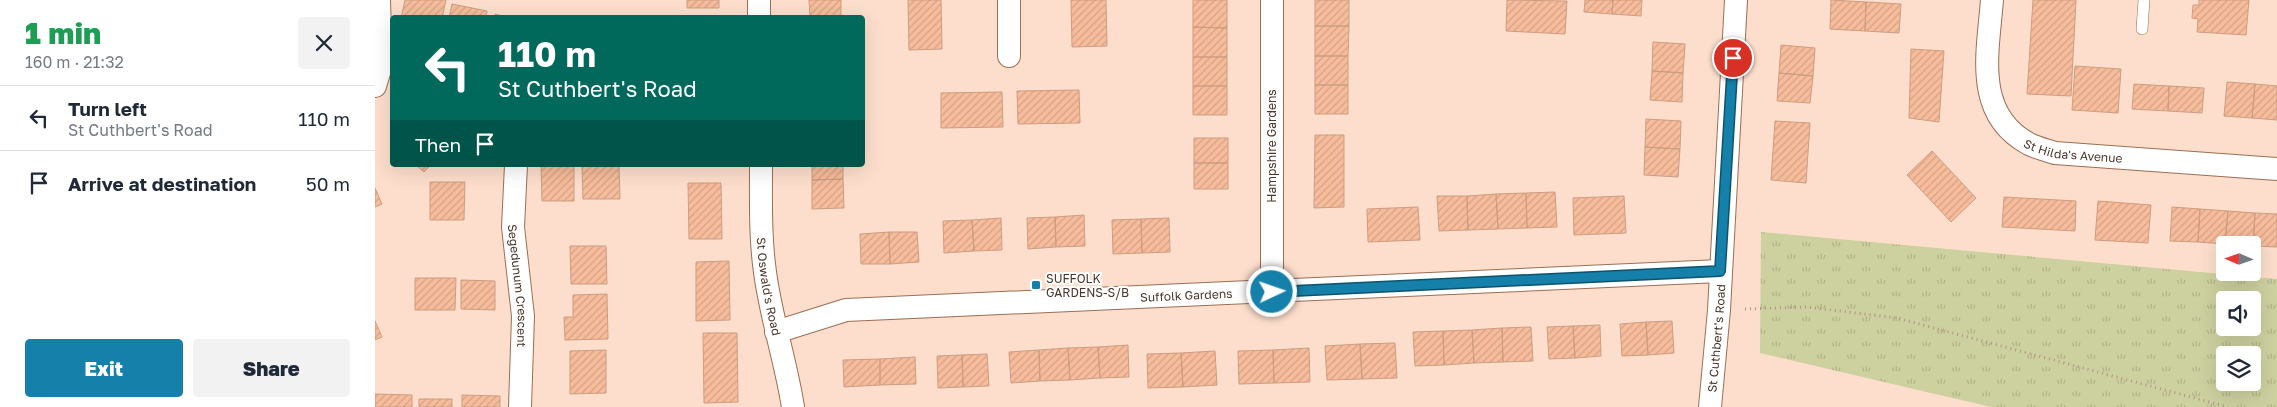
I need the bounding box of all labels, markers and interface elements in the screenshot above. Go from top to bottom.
text: 1 min [25,15,101,51]
button: close [298,17,350,69]
text: 110 m [498,33,596,75]
icon: left [415,35,480,100]
pin [1712,37,1754,79]
icon: arrive [1719,44,1747,72]
text: 160 m · 21:32 [25,52,124,72]
text: St Cuthbert's Road [498,75,697,102]
street label: Hampshire Gardens [1264,89,1279,203]
text: Turn left [68,97,147,120]
icon: left [25,104,53,132]
text: 110 m [298,107,350,130]
text: St Cuthbert's Road [68,120,213,140]
icon: arrive [471,130,499,158]
text: Then [415,133,461,156]
street label: St Hilda's Avenue [2021,135,2123,165]
icon: arrive [25,169,53,197]
text: Arrive at destination [68,172,256,195]
text: 50 m [306,172,350,195]
street label: Segedunum Crescent [505,223,531,348]
north arrow [2216,236,2261,281]
map controls [2216,236,2261,391]
street label: St Oswald's Road [754,237,785,337]
position arrow [1245,265,1297,317]
place label: SUFFOLK GARDENS-S/B [1046,271,1129,300]
marker: SUFFOLK GARDENS-S/B [1030,279,1042,291]
street label: St Cuthbert's Road [1704,284,1728,393]
street label: Suffolk Gardens [1140,285,1233,304]
button: sound [2216,291,2261,336]
button: Exit [25,339,183,397]
button: Share [193,339,350,397]
button: layers [2216,346,2261,391]

